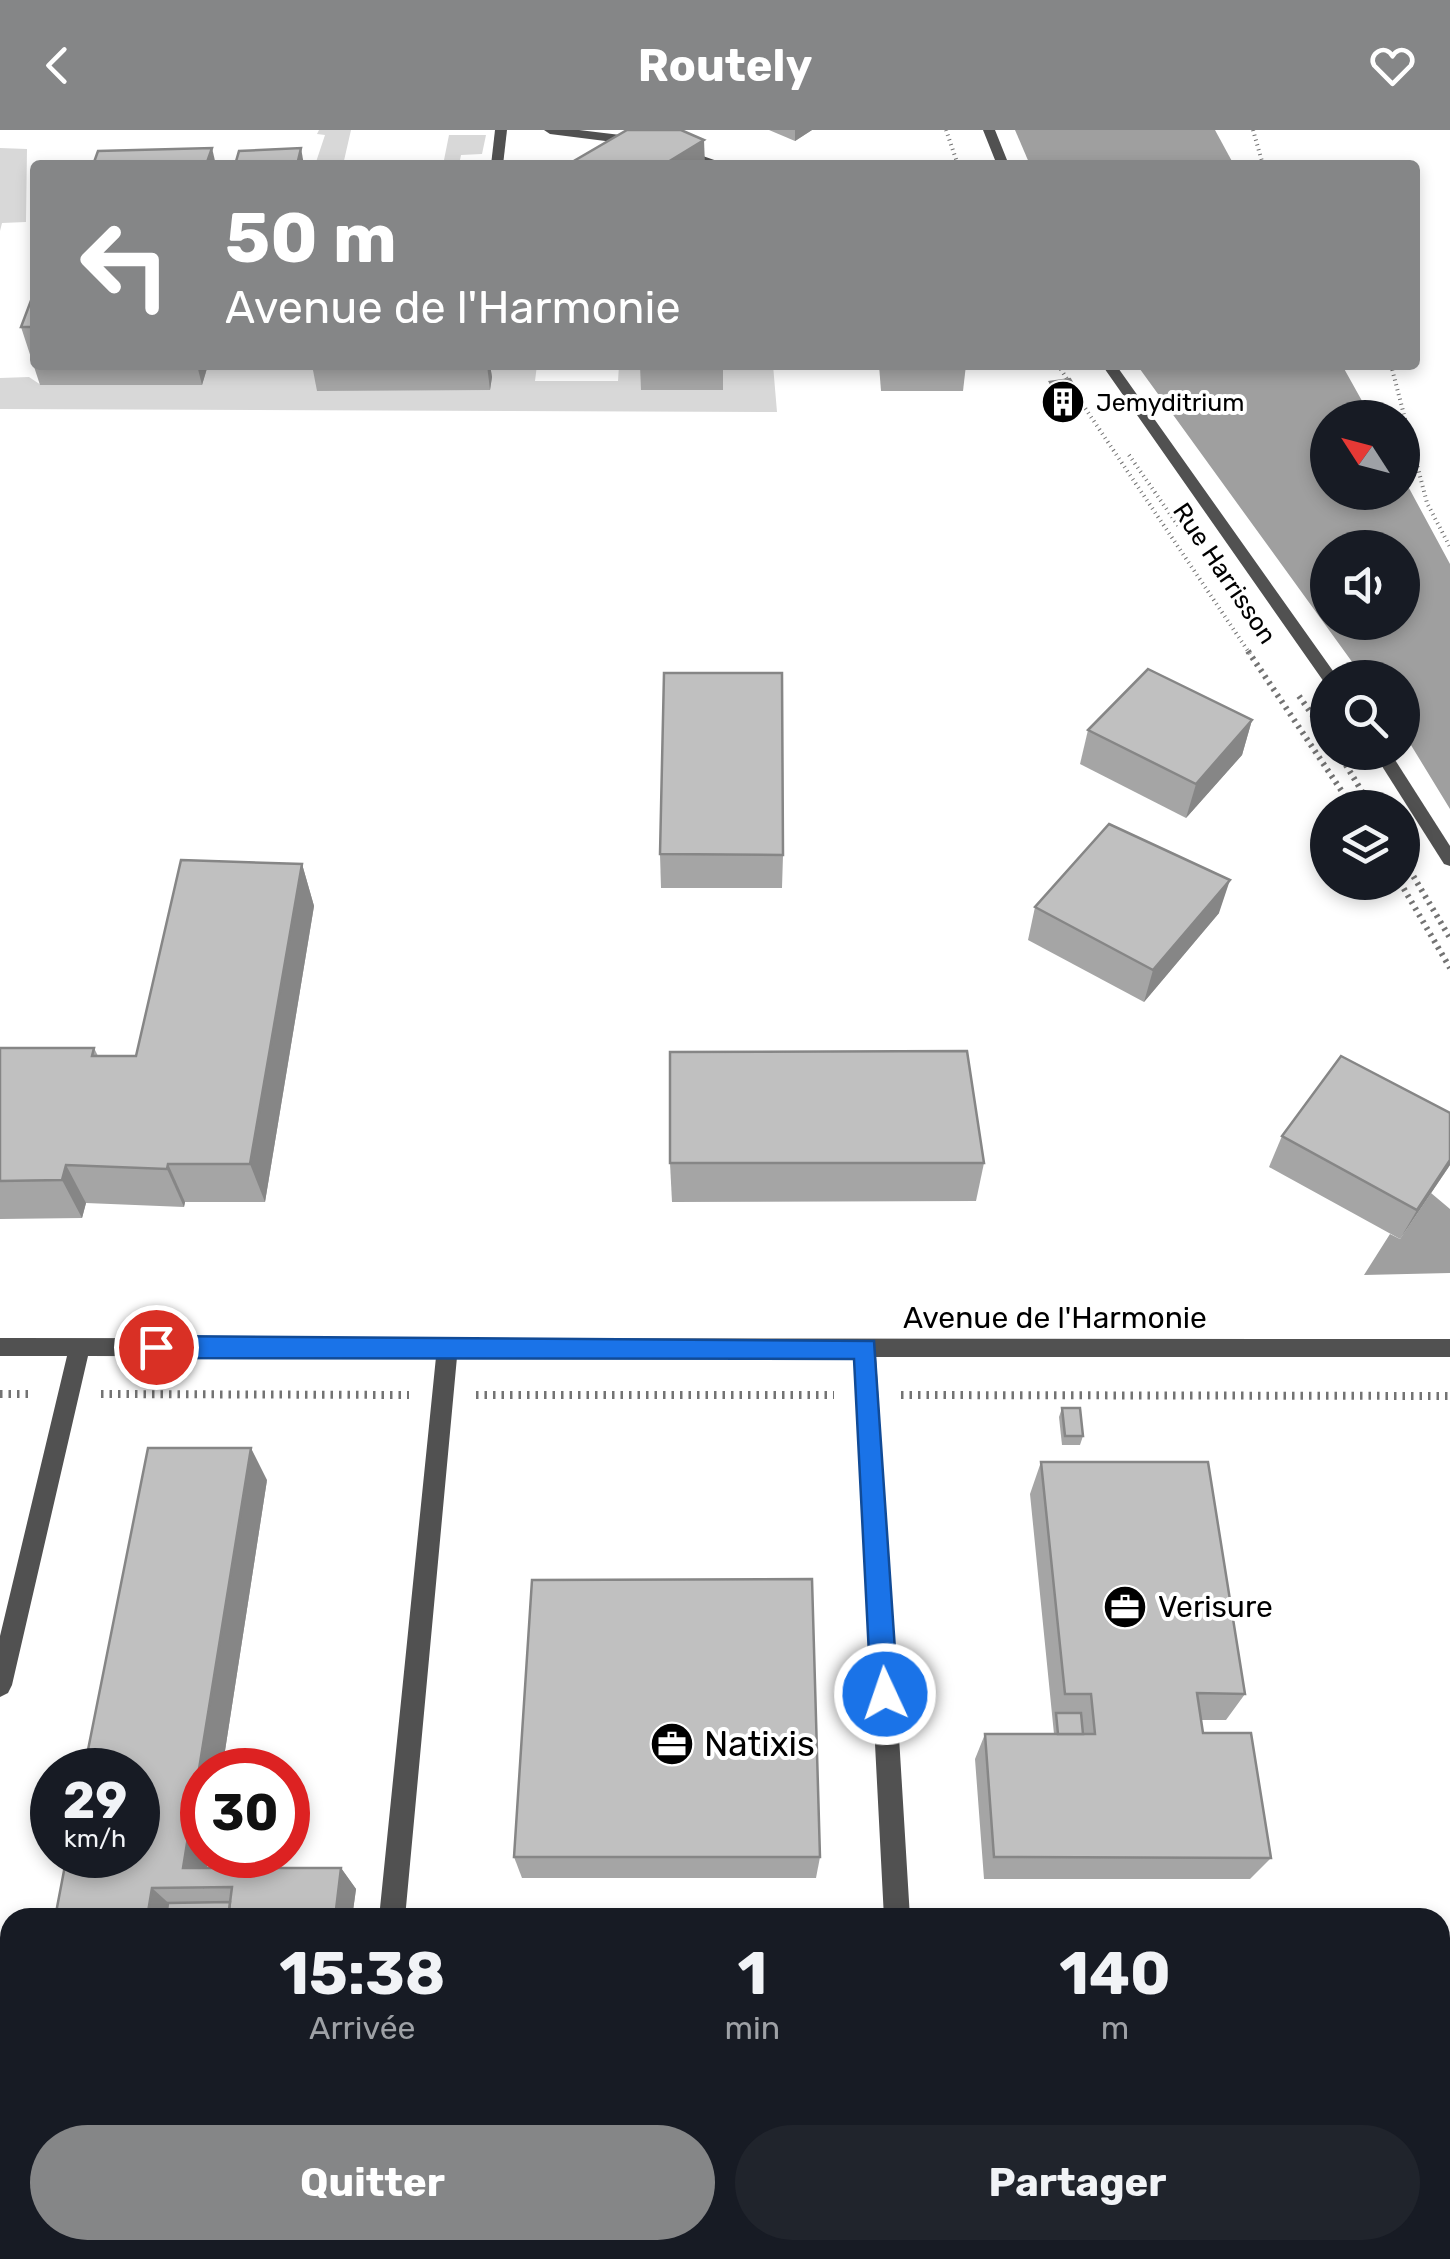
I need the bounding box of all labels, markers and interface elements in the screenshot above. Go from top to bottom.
icon: back [30,38,85,93]
icon: heart [1365,38,1420,93]
text: Routely [638,39,812,92]
text: 50 m [225,197,397,280]
icon: left [60,200,190,330]
text: Avenue de l'Harmonie [225,281,681,334]
building icon: Jemyditrium [1040,379,1086,425]
place label: Jemyditrium [1096,388,1245,417]
north arrow [1310,400,1420,510]
map controls [1310,400,1420,900]
street label: Rue Harrisson [1167,497,1282,649]
button: sound [1310,530,1420,640]
button: search [1310,660,1420,770]
button: layers [1310,790,1420,900]
street label: Avenue de l'Harmonie [903,1300,1207,1336]
pin [114,1305,199,1390]
icon: arrive [129,1320,184,1375]
office icon: Verisure [1102,1584,1148,1630]
place label: Verisure [1158,1589,1273,1625]
position arrow [833,1642,937,1746]
office icon: Natixis [649,1721,695,1767]
place label: Natixis [704,1723,815,1765]
speed limit sign: 30 [180,1748,310,1878]
text: 29 [63,1771,127,1831]
text: km/h [64,1824,126,1853]
text: 15:38 [279,1938,445,2009]
text: 1 [737,1938,767,2009]
text: 140 [1059,1938,1171,2009]
text: Arrivée [309,2009,416,2047]
text: min [725,2009,780,2047]
text: m [1101,2009,1129,2047]
button: Quitter [30,2125,715,2240]
button: Partager [735,2125,1420,2240]

